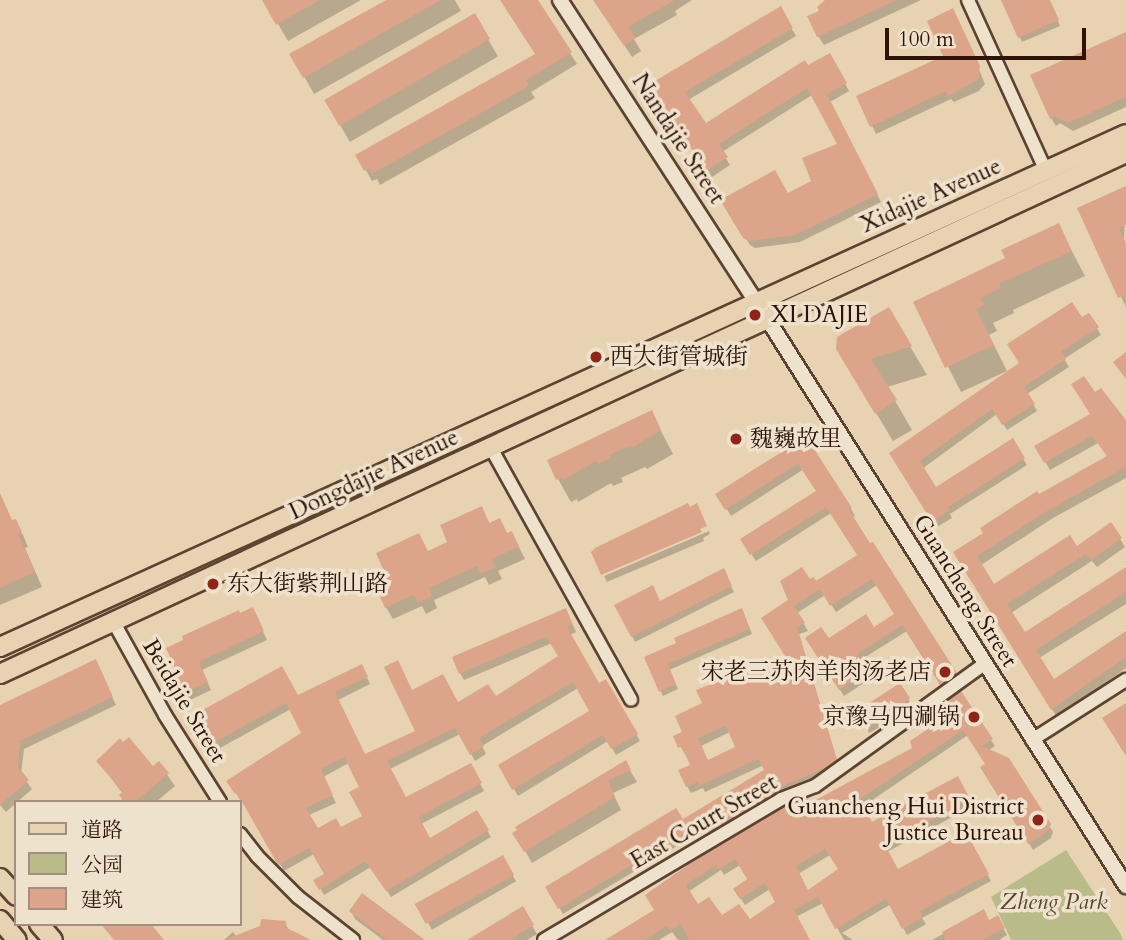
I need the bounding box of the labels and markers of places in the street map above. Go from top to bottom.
place label: XI DAJIE [771,301,868,329]
marker: XI DAJIE [745,305,765,325]
place label: 西大街管城街 [610,343,748,371]
marker: 西大街管城街 [588,349,604,365]
place label: 魏巍故里 [750,425,842,453]
marker: 魏巍故里 [728,431,744,447]
place label: 东大街紫荆山路 [227,570,388,598]
marker: 东大街紫荆山路 [205,576,221,592]
place label: 宋老三苏肉羊肉汤老店 [701,658,931,686]
marker: 宋老三苏肉羊肉汤老店 [937,664,953,680]
place label: 京豫马四涮锅 [822,703,960,731]
marker: 京豫马四涮锅 [966,709,982,725]
place label: Guancheng Hui District Justice Bureau [787,793,1024,847]
marker: Guancheng Hui District Justice Bureau [1030,812,1046,828]

